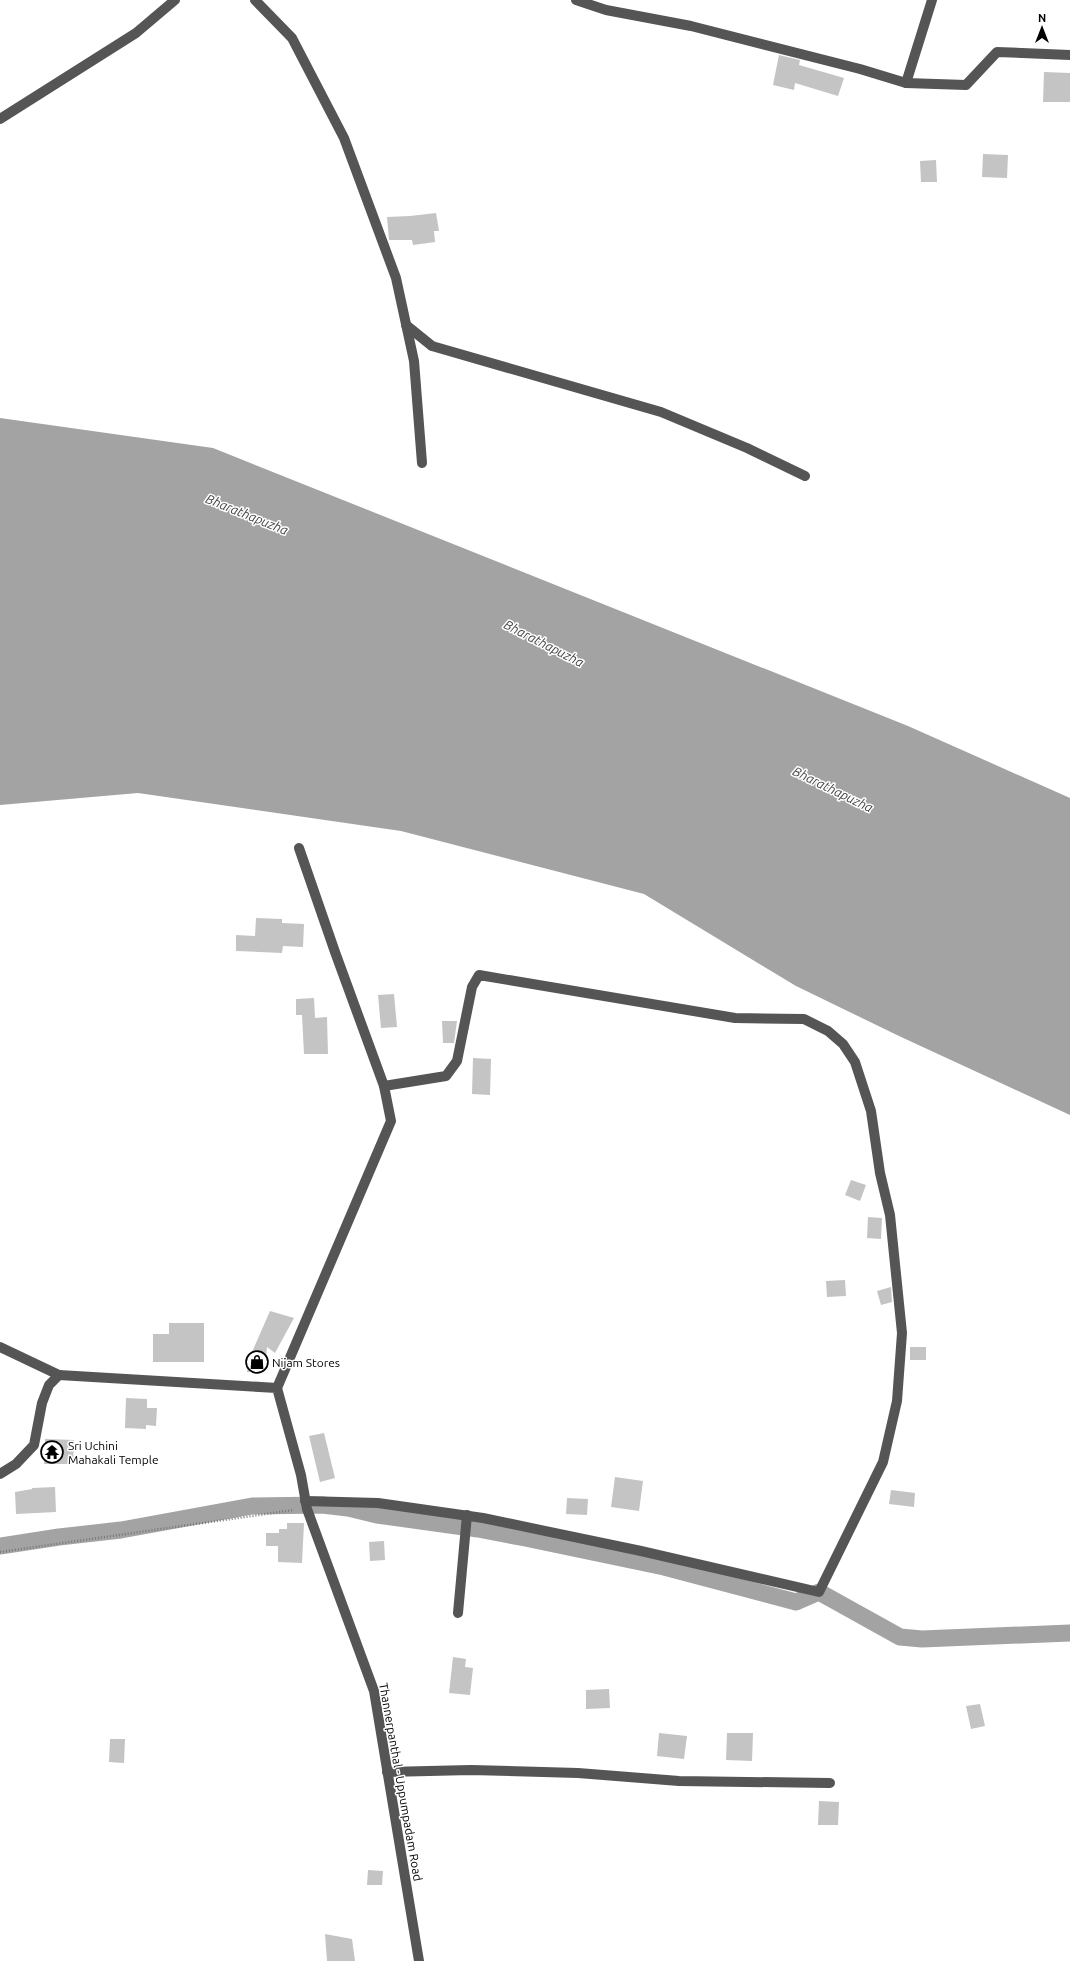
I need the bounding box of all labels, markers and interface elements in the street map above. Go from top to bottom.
north arrow [1022,8,1062,48]
text: N [1038,12,1046,24]
water label: Bharathapuzha [204,491,290,537]
water label: Bharathapuzha [502,617,586,669]
water label: Bharathapuzha [791,764,875,814]
shop icon: Nijam Stores [244,1349,270,1375]
place label: Nijam Stores [272,1356,340,1369]
temple icon: Sri Uchini Mahakali Temple [39,1439,65,1465]
place label: Sri Uchini Mahakali Temple [68,1439,159,1466]
street label: Thannerpanthal - Uppumpadam Road [377,1682,425,1882]

